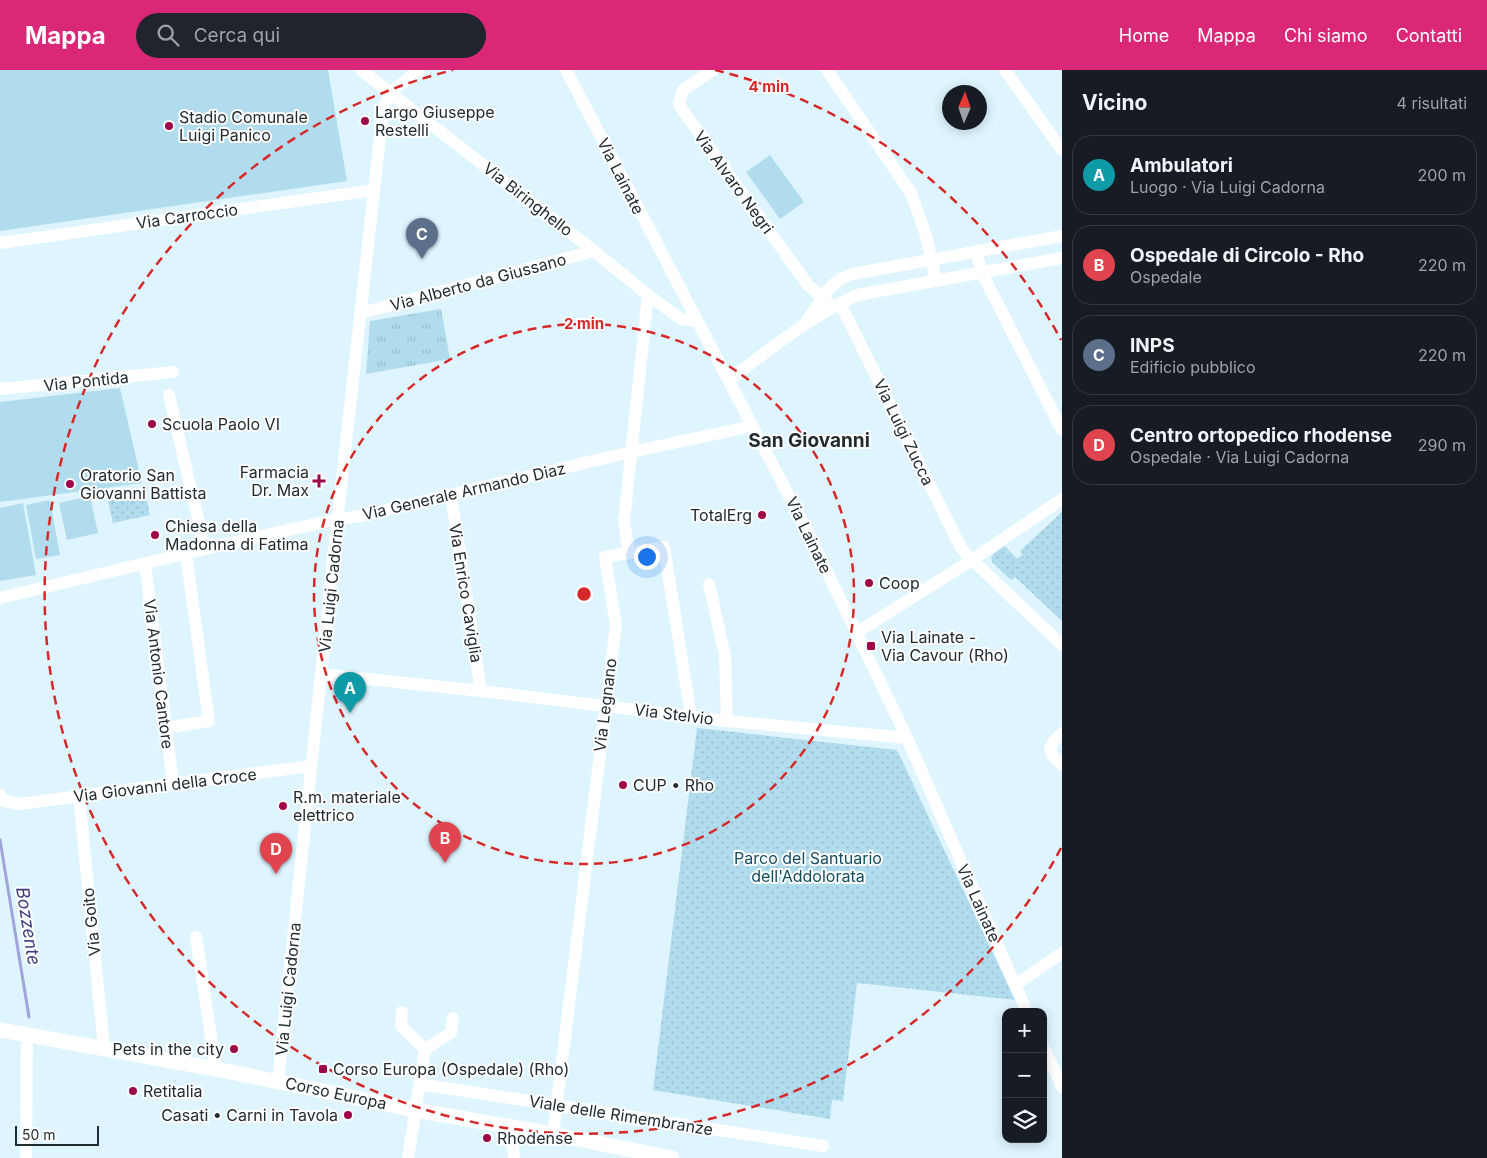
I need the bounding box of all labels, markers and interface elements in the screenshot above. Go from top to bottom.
search box [136,13,486,58]
text: Mappa [25,21,106,50]
icon: search [154,21,182,49]
text: Cerca qui [194,24,280,47]
text: Home [1119,25,1169,46]
text: Mappa [1197,25,1256,46]
text: Chi siamo [1284,25,1368,46]
text: Contatti [1396,25,1462,46]
text: 4 min [749,77,789,96]
north arrow [942,85,987,130]
text: Vicino [1082,90,1147,115]
text: 4 risultati [1397,93,1467,113]
place label: Largo Giuseppe Restelli [375,102,495,140]
place label: Stadio Comunale Luigi Panico [179,107,308,145]
marker: Largo Giuseppe Restelli [359,115,371,127]
marker: Stadio Comunale Luigi Panico [163,120,175,132]
street label: Via Alvaro Negri [690,127,778,237]
street label: Via Lainate [593,134,649,218]
text: Ambulatori [1130,154,1233,177]
street label: Via Biringhello [479,158,577,240]
text: A [1093,165,1105,185]
text: 200 m [1418,165,1466,185]
text: Luogo · Via Luigi Cadorna [1130,177,1325,197]
street label: Via Carroccio [135,199,239,233]
pin: C [406,218,438,259]
text: Ospedale di Circolo - Rho [1130,244,1364,267]
street label: Via Alberto da Giussano [388,249,568,315]
text: B [1094,255,1104,275]
text: 220 m [1418,255,1466,275]
text: Ospedale [1130,267,1202,287]
text: 2 min [564,314,604,333]
text: INPS [1130,334,1175,357]
text: C [1093,345,1105,365]
text: 220 m [1418,345,1466,365]
text: Edificio pubblico [1130,357,1256,377]
street label: Via Pontida [42,367,130,395]
street label: Via Luigi Zucca [870,376,938,488]
place label: Scuola Paolo VI [162,414,280,434]
marker: Scuola Paolo VI [146,418,158,430]
text: Centro ortopedico rhodense [1130,424,1392,447]
district label: San Giovanni [748,429,870,452]
text: D [1093,435,1105,455]
text: 290 m [1418,435,1466,455]
text: Ospedale · Via Luigi Cadorna [1130,447,1349,467]
street label: Via Generale Armando Diaz [360,458,568,524]
place label: Farmacia Dr. Max [240,462,309,500]
place label: Oratorio San Giovanni Battista [80,465,206,503]
marker: Farmacia Dr. Max [313,475,325,487]
marker: Oratorio San Giovanni Battista [64,478,76,490]
street label: Via Lainate [782,493,836,577]
place label: TotalErg [690,505,752,525]
marker: TotalErg [756,509,768,521]
place label: Chiesa della Madonna di Fatima [165,516,309,554]
street label: Via Luigi Cadorna [314,518,348,654]
street label: Via Enrico Caviglia [445,522,487,664]
marker: Chiesa della Madonna di Fatima [149,529,161,541]
your location [634,544,660,570]
place label: Coop [879,573,920,593]
marker: Coop [863,577,875,589]
centre of rings [575,585,593,603]
street label: Via Antonio Cantore [140,598,178,750]
place label: Via Lainate - Via Cavour (Rho) [881,627,1009,665]
marker: Via Lainate - Via Cavour (Rho) [865,640,877,652]
street label: Via Legnano [589,657,621,753]
pin: A [334,672,366,713]
street label: Via Stelvio [633,699,715,729]
street label: Via Giovanni della Croce [72,764,258,806]
place label: CUP • Rho [633,775,714,795]
marker: CUP • Rho [617,779,629,791]
place label: R.m. materiale elettrico [293,787,401,825]
marker: R.m. materiale elettrico [277,800,289,812]
pin: B [429,822,461,863]
pin: D [260,833,292,874]
park label: Parco del Santuario dell'Addolorata [734,848,882,886]
street label: Via Lainate [953,861,1005,945]
water label: Bozzente [12,885,45,967]
street label: Via Goito [77,887,105,957]
street label: Via Luigi Cadorna [271,921,305,1057]
map controls [1002,1008,1047,1143]
button: + [1002,1008,1047,1053]
place label: Pets in the city [113,1039,224,1059]
marker: Pets in the city [228,1043,240,1055]
button: − [1002,1053,1047,1098]
place label: Corso Europa (Ospedale) (Rho) [333,1059,569,1079]
marker: Corso Europa (Ospedale) (Rho) [317,1063,329,1075]
street label: Corso Europa [283,1072,389,1114]
place label: Retitalia [143,1081,203,1101]
marker: Retitalia [127,1085,139,1097]
street label: Viale delle Rimembranze [528,1091,714,1139]
button: layers [1002,1098,1047,1143]
place label: Casati • Carni in Tavola [161,1105,338,1125]
marker: Casati • Carni in Tavola [342,1109,354,1121]
scale bar [15,1123,99,1146]
text: 50 m [22,1126,56,1143]
place label: Rhodense [497,1128,573,1148]
marker: Rhodense [481,1132,493,1144]

